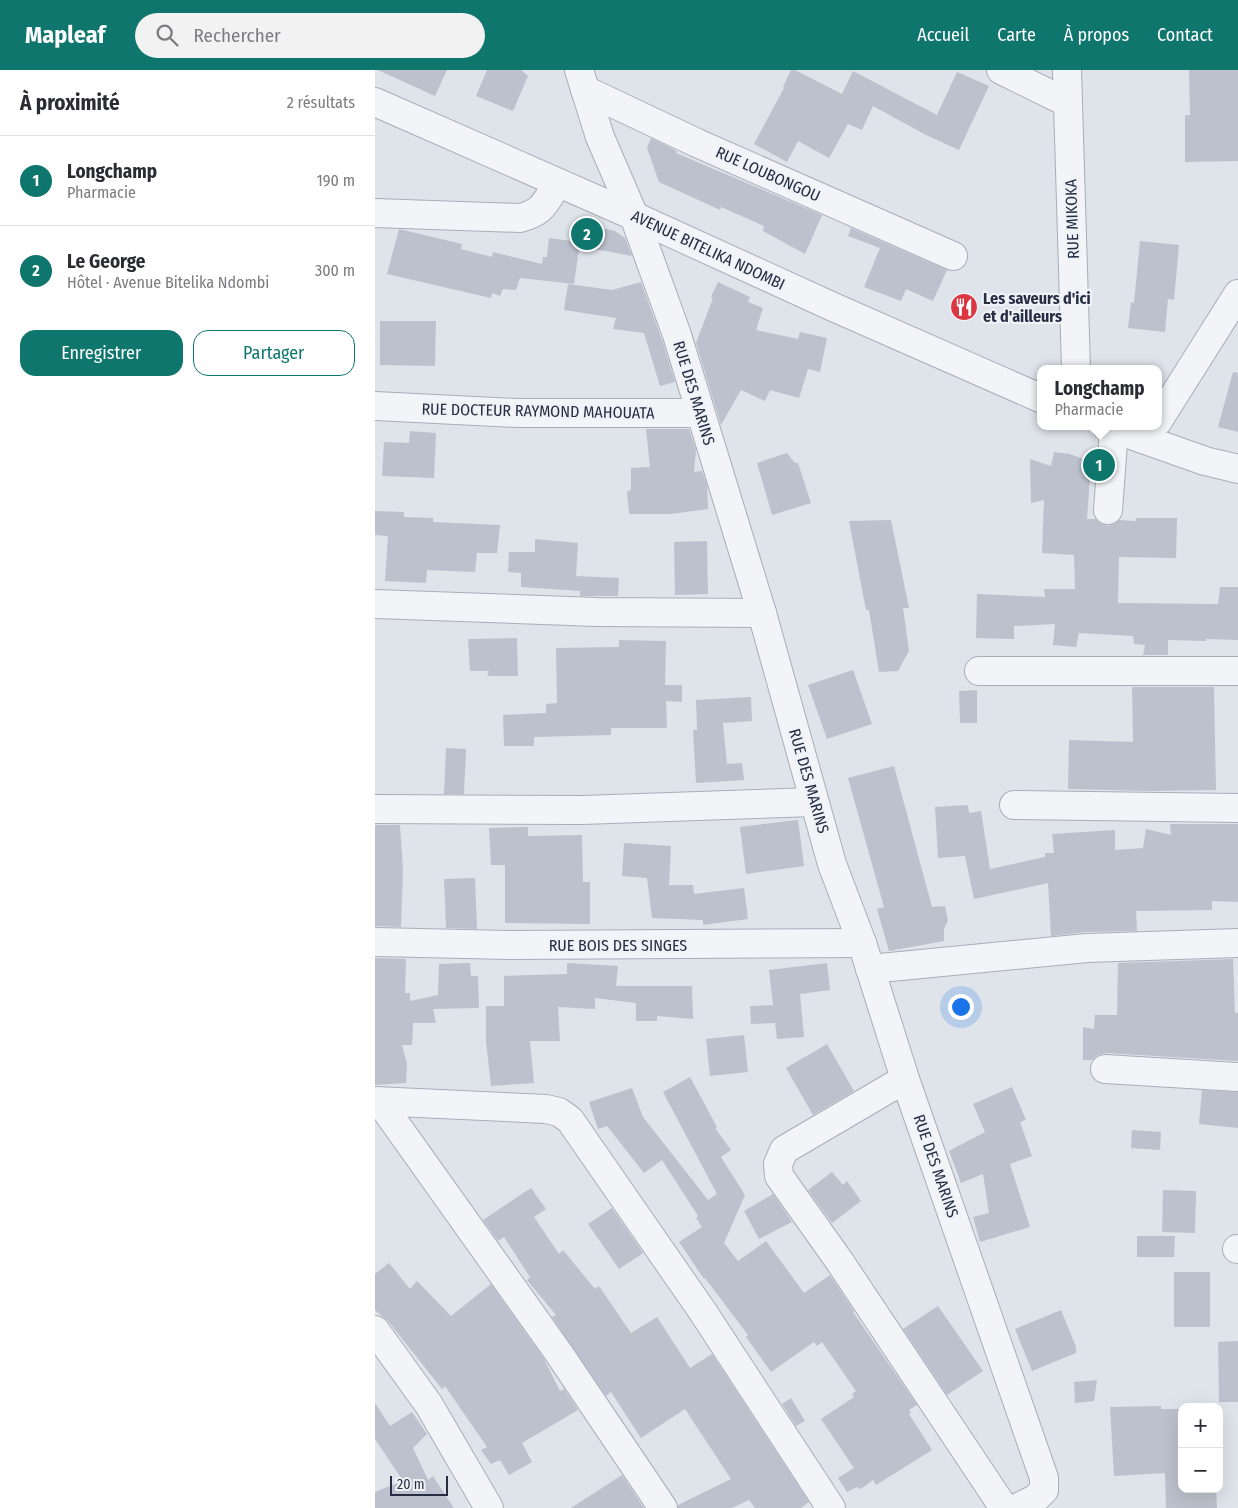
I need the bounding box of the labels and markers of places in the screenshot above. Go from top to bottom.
pin: 2 [571,215,603,253]
place label: Les saveurs d'ici et d'ailleurs [983,289,1091,326]
restaurant icon: Les saveurs d'ici et d'ailleurs [949,292,979,322]
pin: 1 [1083,446,1115,484]

